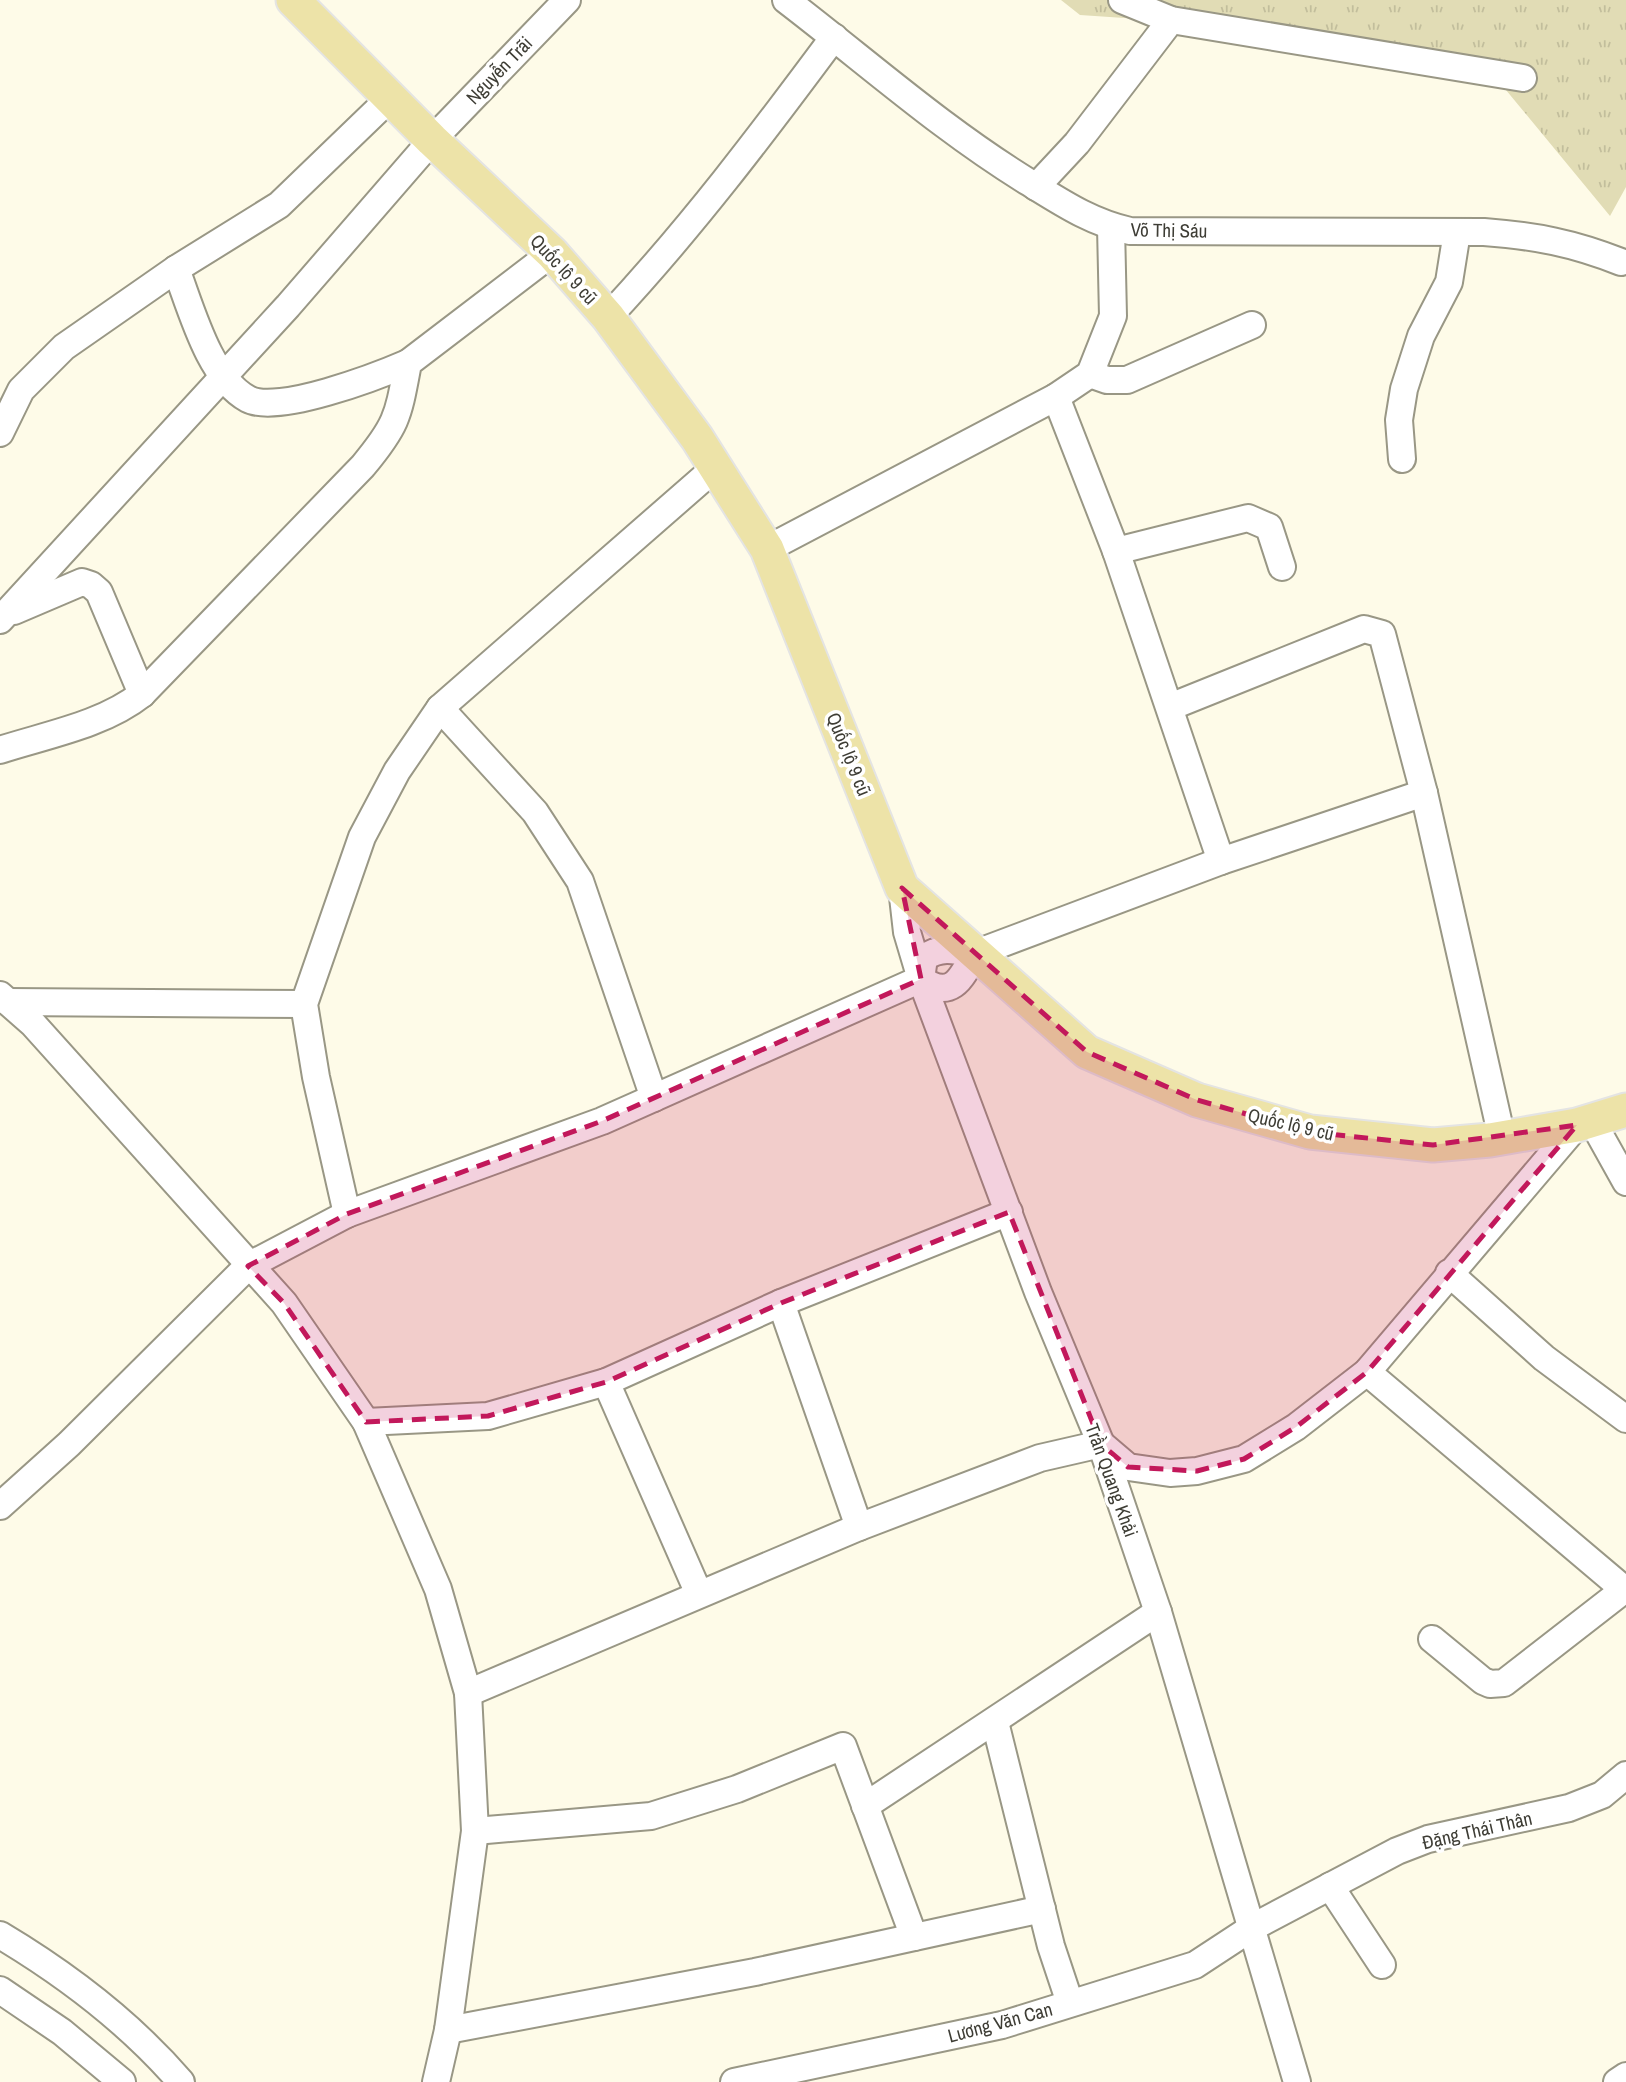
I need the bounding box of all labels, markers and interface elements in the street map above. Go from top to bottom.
street label: Nguyễn Trãi [460,30,538,110]
street label: Võ Thị Sáu [1130,216,1208,244]
street label: Quốc lộ 9 cũ [525,228,603,310]
street label: Quốc lộ 9 cũ [821,709,877,799]
street label: Quốc lộ 9 cũ [1245,1101,1337,1147]
street label: Trần Quang Khải [1079,1420,1145,1540]
street label: Đặng Thái Thân [1419,1805,1535,1855]
street label: Lương Văn Can [945,1996,1055,2048]

